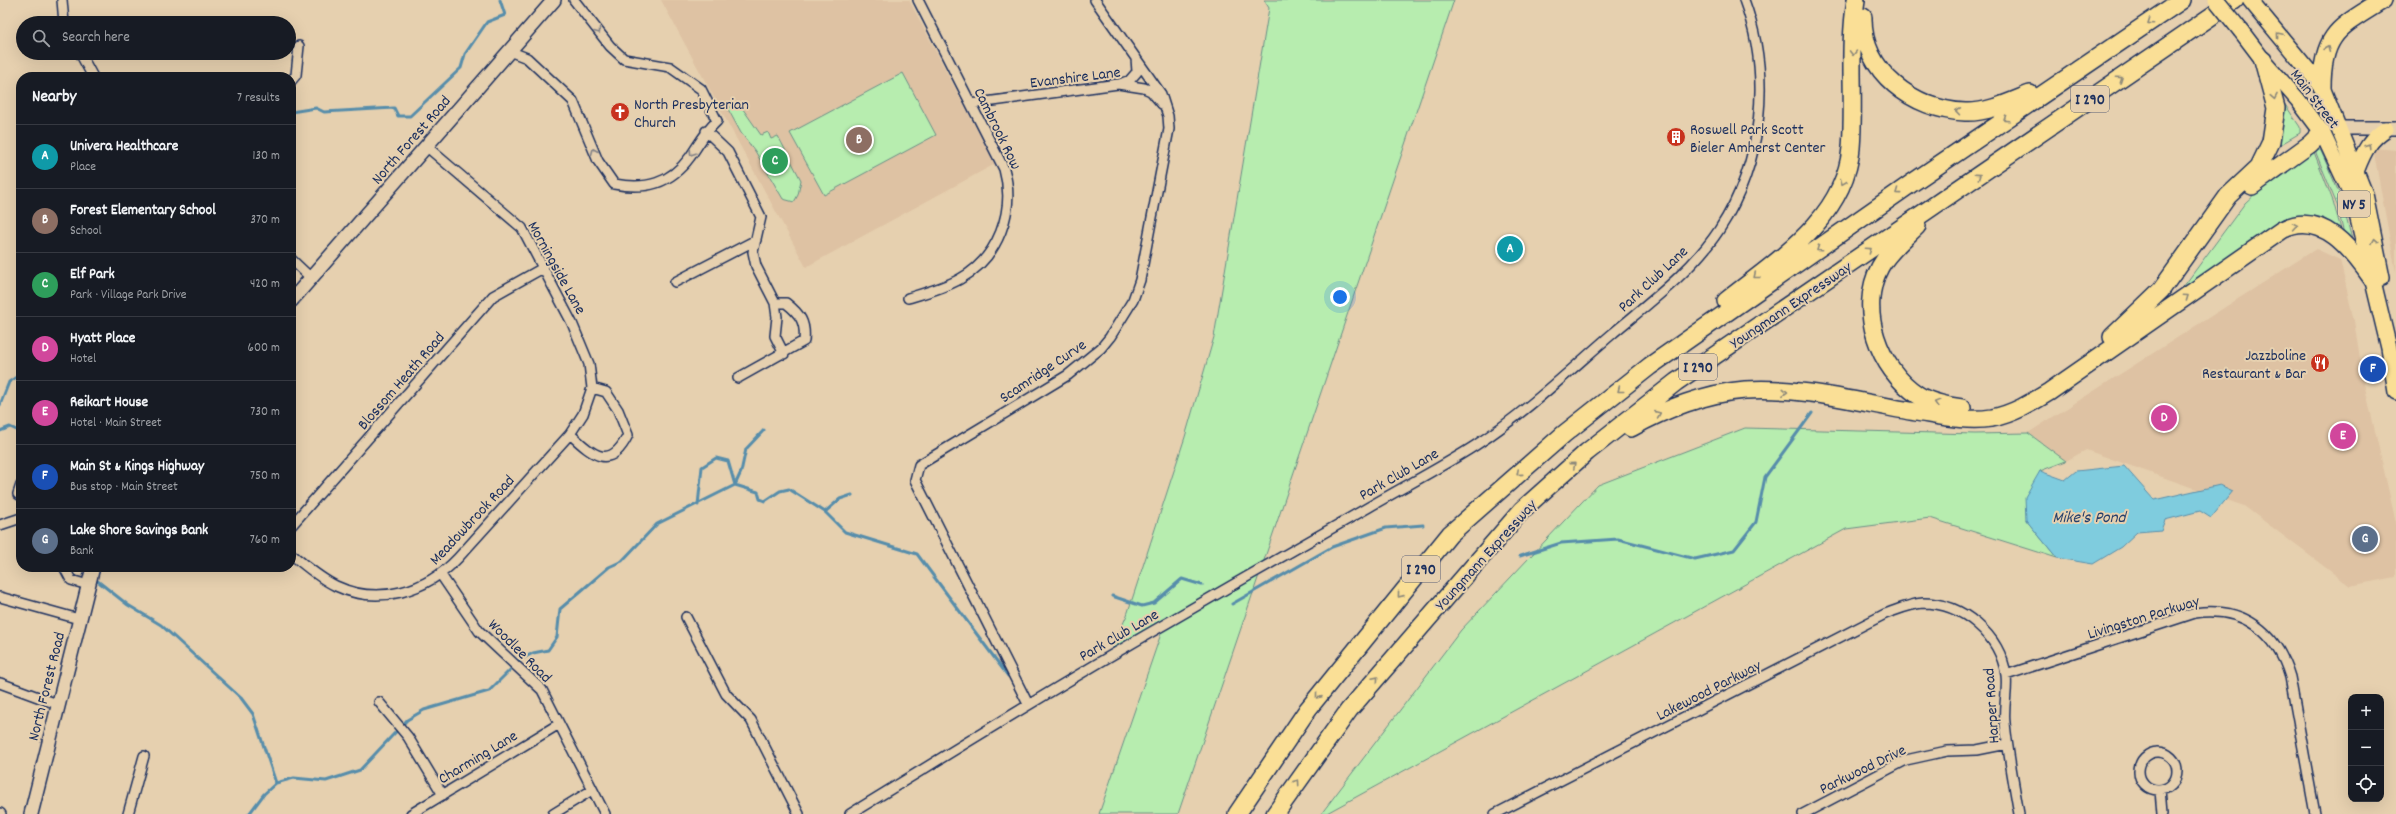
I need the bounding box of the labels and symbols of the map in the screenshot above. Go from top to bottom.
one-way arrow [2147,17,2154,25]
one-way arrow [593,27,601,34]
one-way arrow [2277,32,2284,40]
one-way arrow [2322,45,2330,53]
one-way arrow [1849,50,1857,56]
street label: Evanshire Lane [1029,62,1122,95]
street label: Main Street [2284,65,2344,134]
one-way arrow [2116,76,2123,84]
street label: Cambrook Row [967,84,1027,174]
road number: I 290 [2071,86,2109,112]
street label: North Forest Road [367,91,457,190]
place label: North Presbyterian Church [634,94,749,135]
one-way arrow [2269,94,2277,101]
church icon: North Presbyterian Church [609,101,631,123]
one-way arrow [1955,107,1961,116]
one-way arrow [2003,114,2010,122]
place label: Roswell Park Scott Bieler Amherst Center [1690,119,1826,160]
pin: B [846,125,872,155]
building icon: Roswell Park Scott Bieler Amherst Center [1665,126,1687,148]
one-way arrow [2363,143,2370,150]
pin: C [762,146,788,176]
one-way arrow [591,147,599,155]
one-way arrow [689,149,697,156]
one-way arrow [1974,173,1981,181]
one-way arrow [1839,178,1847,185]
one-way arrow [1896,187,1903,194]
road number: NY 5 [2338,191,2370,217]
street label: Morningside Lane [521,217,591,319]
one-way arrow [2291,222,2298,231]
pin: A [1497,234,1523,264]
one-way arrow [2371,237,2380,244]
street label: Park Club Lane [1613,241,1694,318]
one-way arrow [1816,244,1823,251]
one-way arrow [1865,247,1872,255]
street label: Youngmann Expressway [1726,256,1857,355]
one-way arrow [1754,272,1761,279]
your location [1330,287,1350,307]
one-way arrow [2182,294,2189,302]
street label: Blossom Heath Road [353,328,451,436]
street label: Scamridge Curve [995,334,1091,410]
place label: Jazzboline Restaurant & Bar [2202,345,2306,386]
restaurant icon: Jazzboline Restaurant & Bar [2309,352,2331,374]
road number: I 290 [1679,354,1717,380]
pin: F [2360,354,2386,384]
one-way arrow [1617,386,1624,393]
one-way arrow [1782,387,1788,396]
one-way arrow [1934,399,1941,408]
pin: D [2151,403,2177,433]
one-way arrow [1654,411,1662,419]
pin: E [2330,421,2356,451]
street label: Park Club Lane [1355,443,1443,507]
one-way arrow [1568,462,1576,469]
one-way arrow [1517,468,1524,475]
street label: Meadowbrook Road [425,470,521,571]
street label: Youngmann Expressway [1431,495,1543,616]
water label: Mike's Pond [2052,507,2128,531]
pin: G [2352,524,2378,554]
road number: I 290 [1402,556,1440,582]
street label: Livingston Parkway [2085,590,2203,646]
one-way arrow [1397,591,1404,598]
street label: Park Club Lane [1075,604,1163,668]
street label: Woodlee Road [482,615,556,689]
street label: North Forest Road [23,630,72,743]
street label: Lakewood Parkway [1653,655,1766,728]
street label: Harper Road [1978,667,2007,744]
one-way arrow [1371,676,1378,683]
one-way arrow [1315,692,1322,699]
street label: Charming Lane [434,725,522,791]
street label: Parkwood Drive [1816,739,1910,801]
one-way arrow [1292,779,1300,786]

